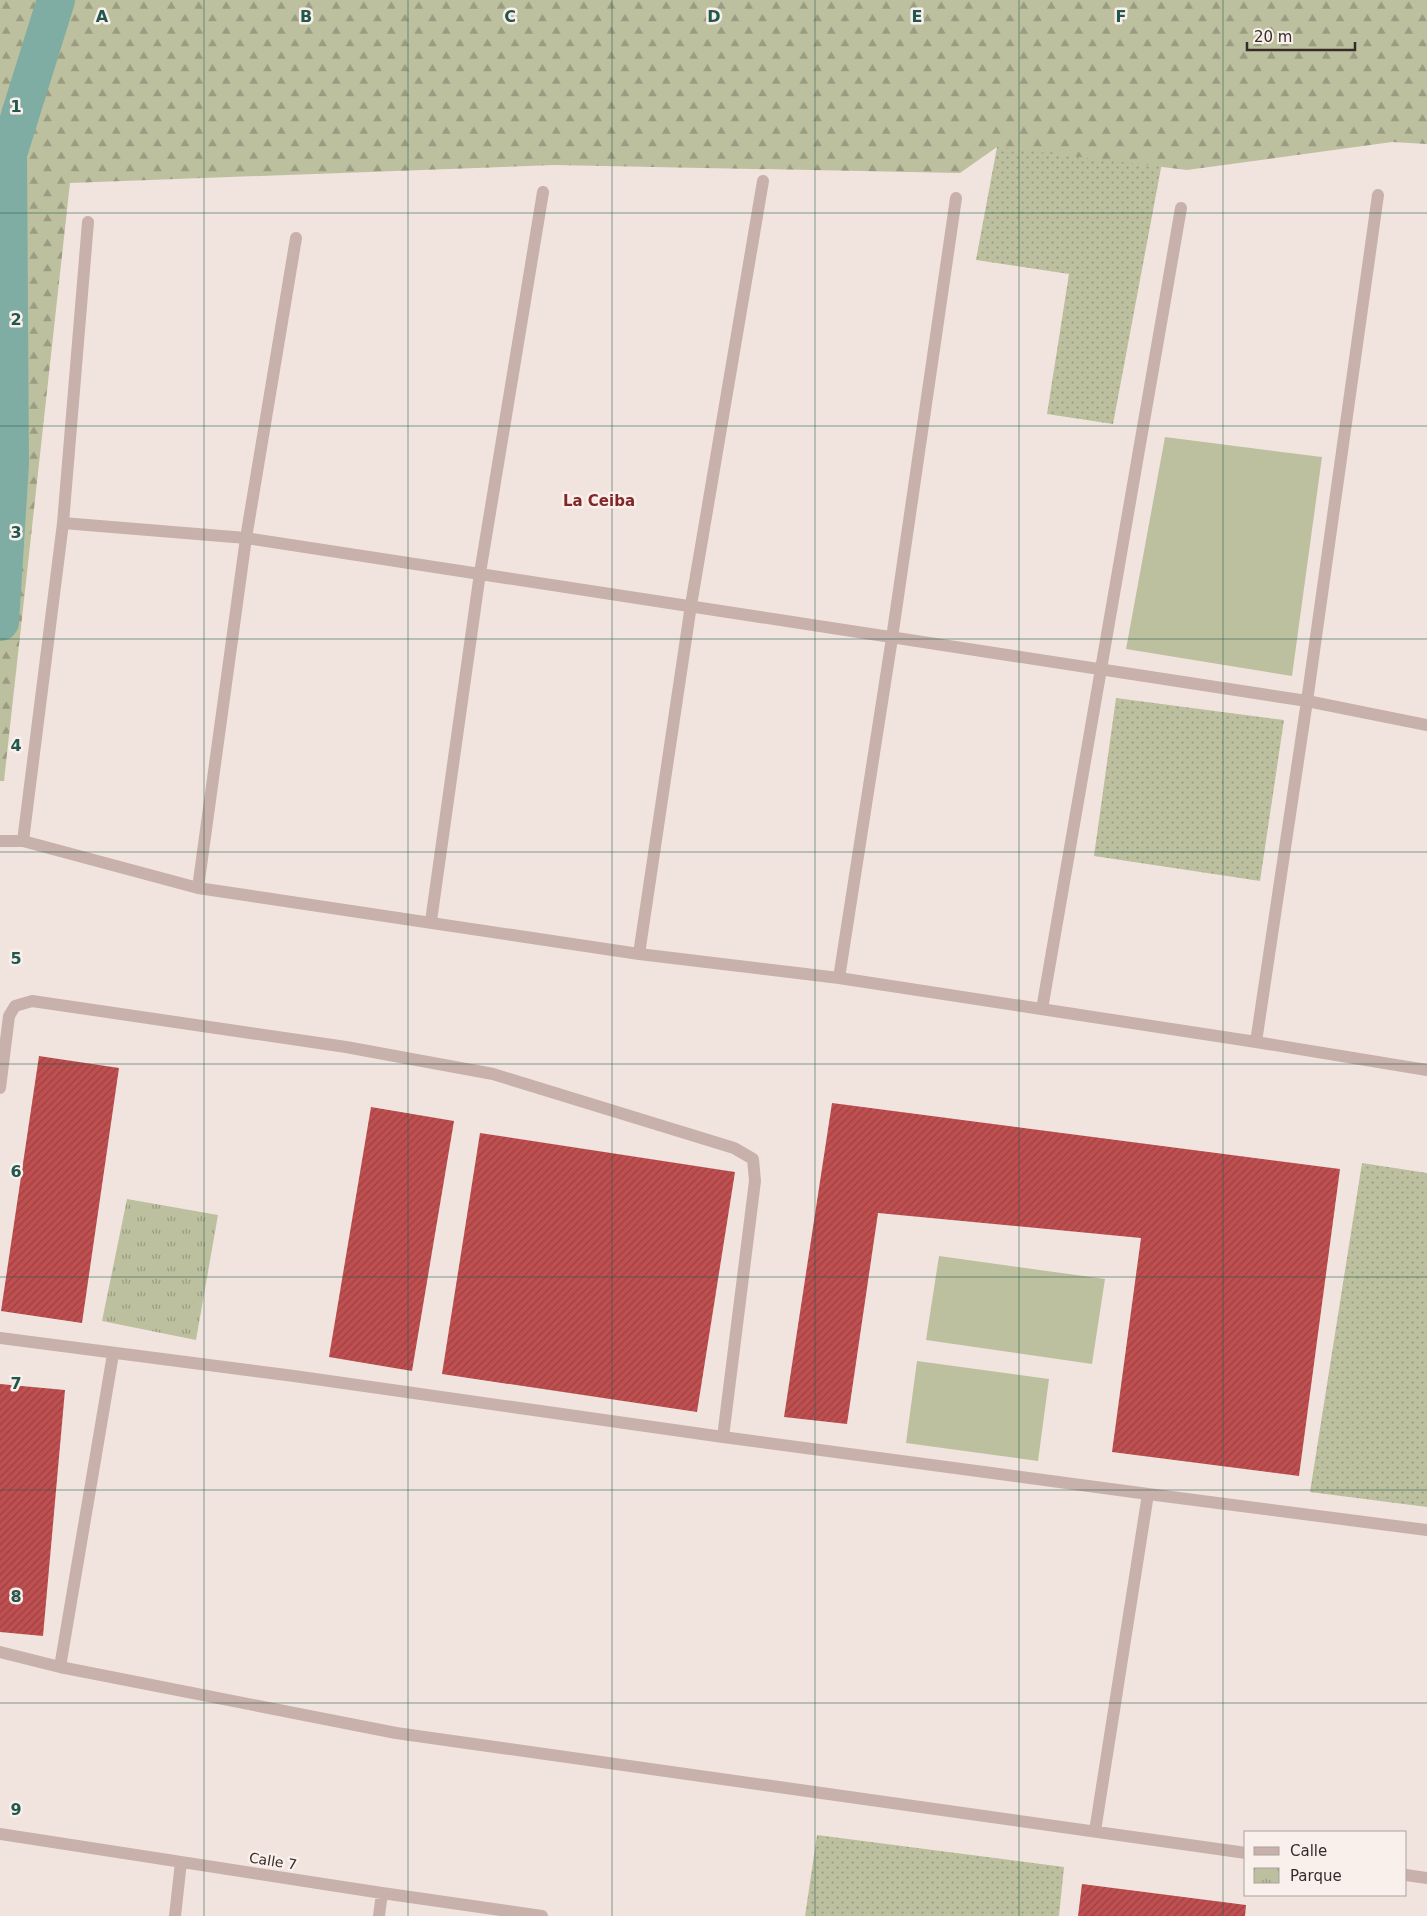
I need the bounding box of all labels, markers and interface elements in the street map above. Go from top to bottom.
text: A [96,7,109,26]
text: B [300,7,312,26]
text: C [504,7,516,26]
text: D [707,7,721,26]
text: E [912,7,922,26]
text: F [1116,7,1126,26]
scale bar [1247,20,1354,52]
text: 20 m [1254,28,1292,46]
text: 1 [10,97,22,116]
text: 2 [10,310,22,329]
district label: La Ceiba [563,492,635,510]
text: 3 [10,523,22,542]
text: 4 [10,736,22,755]
text: 5 [10,949,22,968]
text: 6 [10,1162,22,1181]
text: 7 [10,1374,22,1393]
text: 8 [10,1587,22,1606]
text: 9 [10,1800,22,1819]
legend [1244,1831,1407,1896]
text: Calle [1290,1842,1327,1860]
street label: Calle 7 [248,1849,298,1873]
text: Parque [1290,1867,1342,1885]

